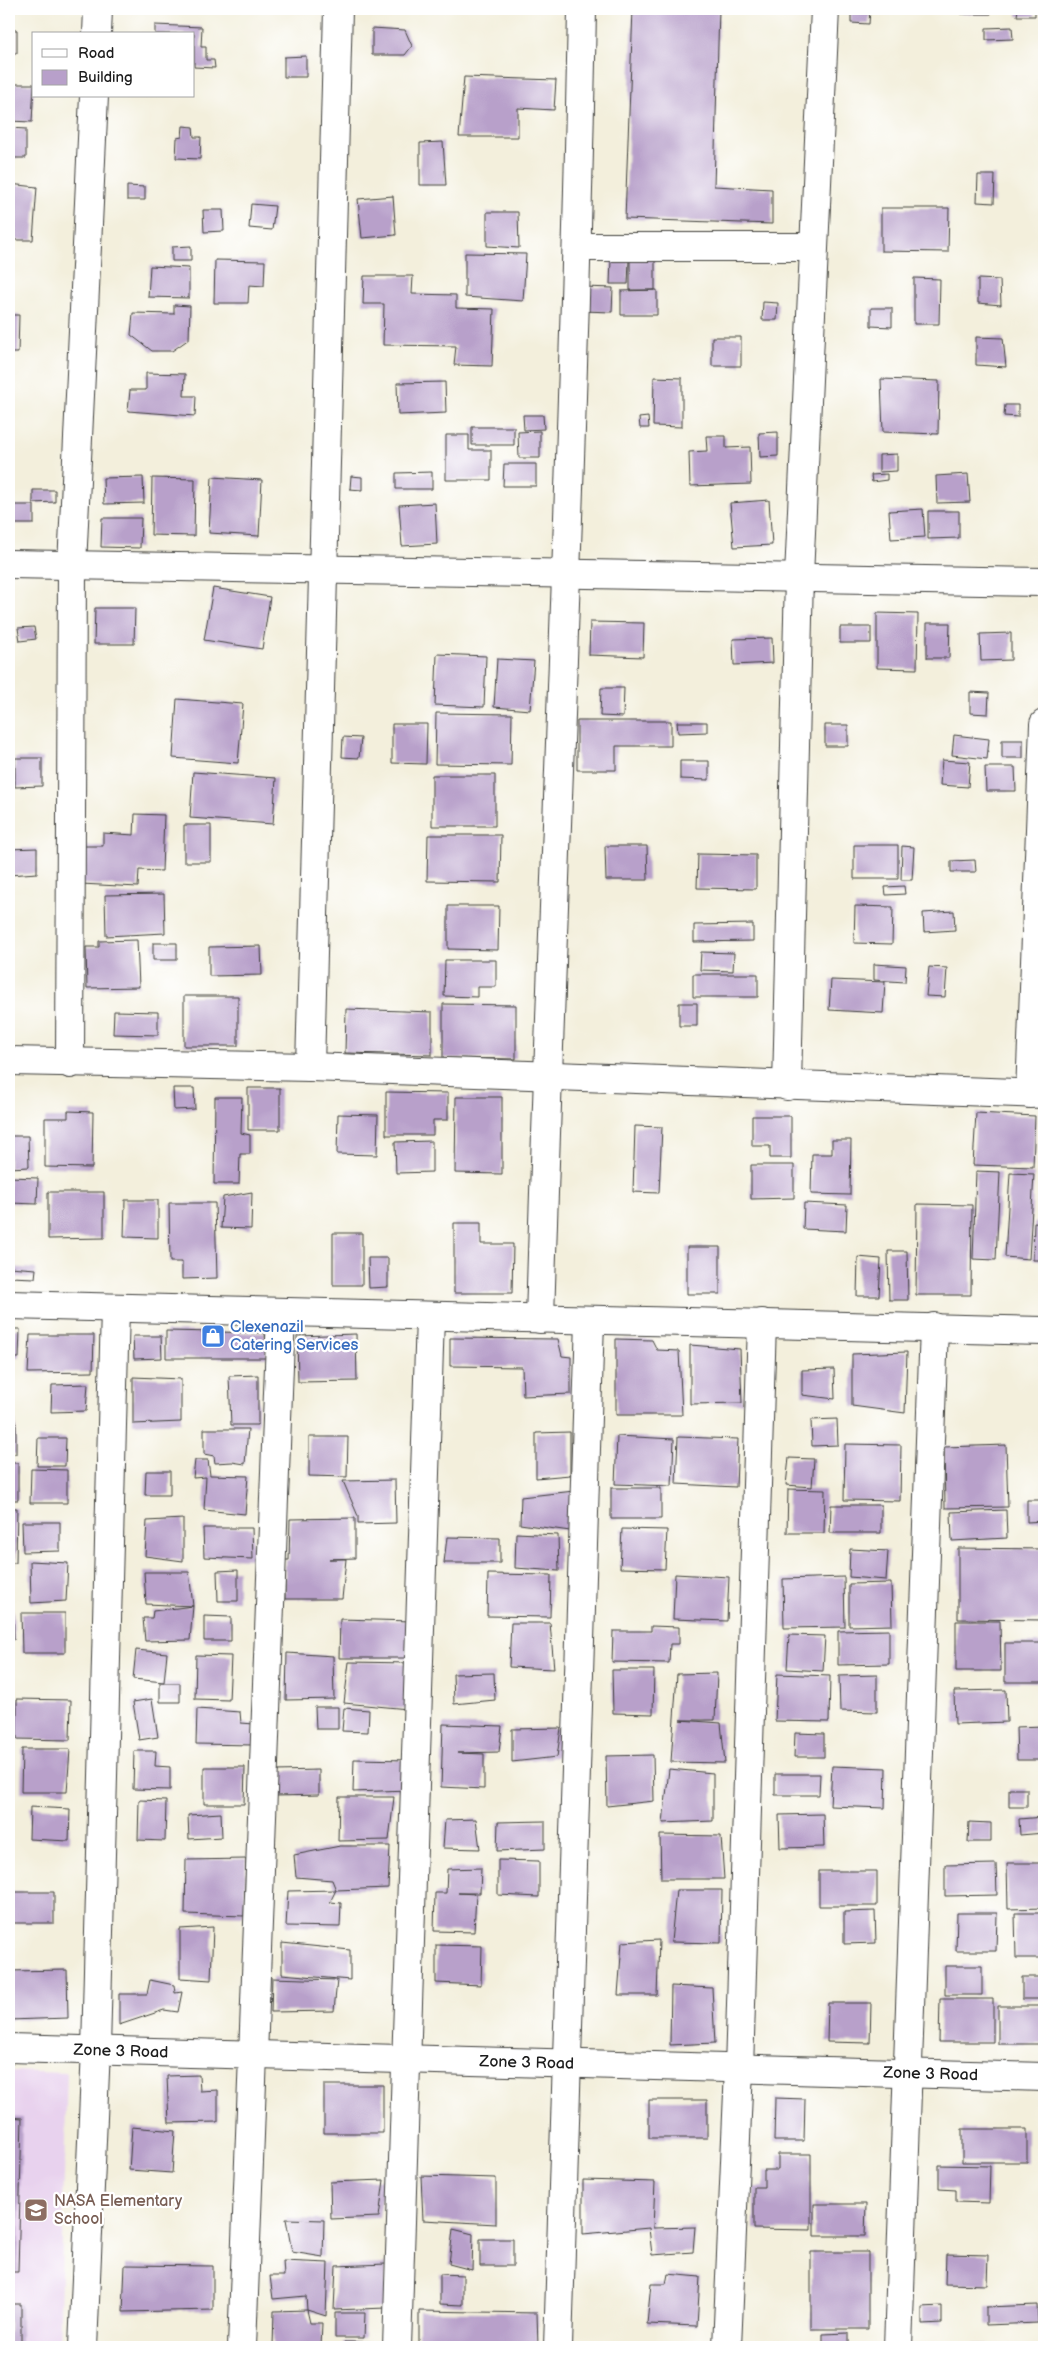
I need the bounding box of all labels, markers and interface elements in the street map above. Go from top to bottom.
legend [32,32,195,98]
text: Road [78,44,114,63]
text: Building [78,68,133,87]
place label: Clexenazil Catering Services [230,1318,358,1355]
shop icon: Clexenazil Catering Services [200,1323,226,1349]
street label: Zone 3 Road [72,2040,169,2062]
street label: Zone 3 Road [478,2052,574,2073]
street label: Zone 3 Road [882,2063,978,2085]
place label: NASA Elementary School [54,2192,183,2229]
school or university icon: NASA Elementary School [23,2197,49,2223]

